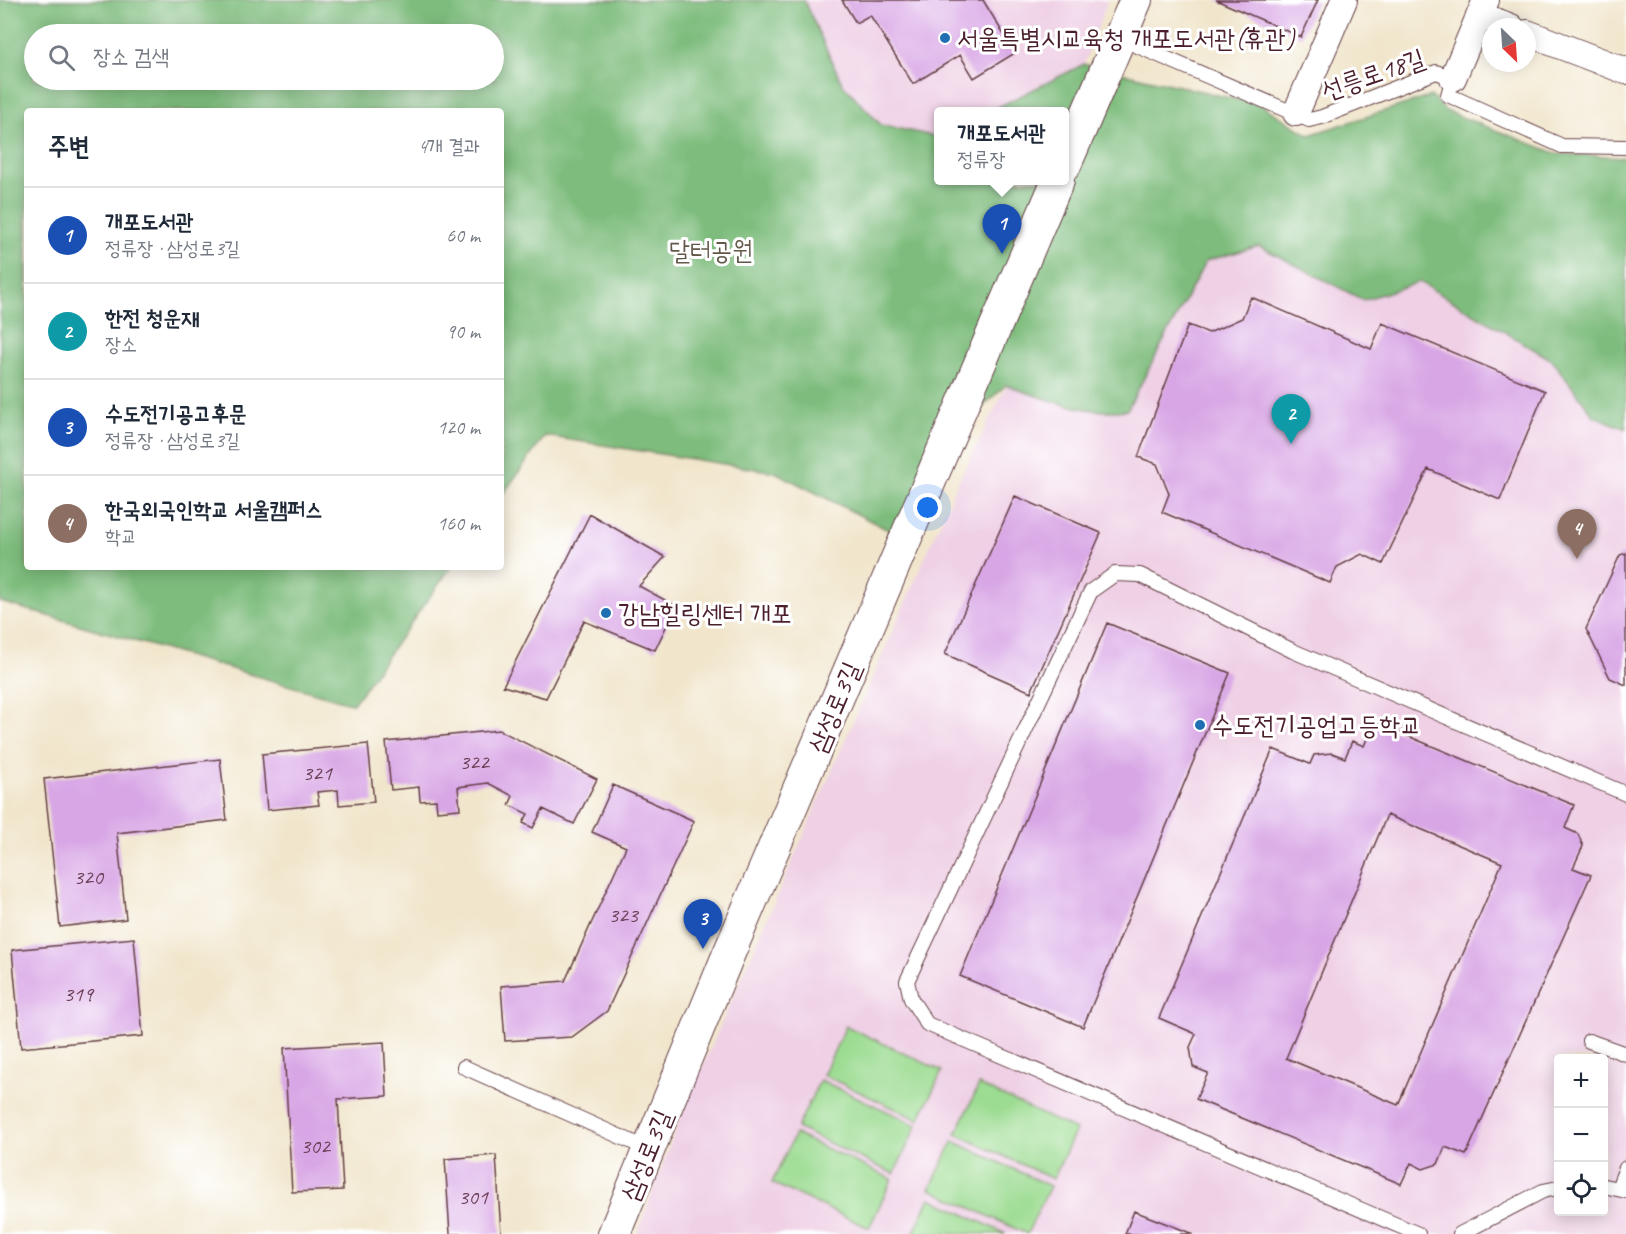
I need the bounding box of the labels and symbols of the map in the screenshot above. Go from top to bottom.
north arrow [1482,18,1536,72]
place label: 서울특별시교육청 개포도서관(휴관) [957,22,1296,55]
marker: 서울특별시교육청 개포도서관(휴관) [938,31,952,45]
street label: 선릉로18길 [1317,41,1429,108]
pin: 1 [982,204,1022,254]
park label: 달터공원 [669,234,753,267]
pin: 2 [1272,394,1310,444]
your location [913,493,942,522]
pin: 4 [1558,510,1596,559]
place label: 강남힐링센터 개포 [618,597,792,630]
marker: 강남힐링센터 개포 [599,606,613,620]
street label: 삼성로3길 [801,657,868,758]
place label: 수도전기공업고등학교 [1212,709,1421,742]
marker: 수도전기공업고등학교 [1193,718,1207,732]
house number: 322 [459,748,491,776]
house number: 321 [302,759,333,787]
house number: 320 [73,863,105,891]
pin: 3 [684,900,722,949]
house number: 323 [608,901,640,929]
house number: 319 [63,980,95,1008]
street label: 삼성로3길 [613,1105,680,1206]
house number: 302 [300,1132,332,1160]
house number: 301 [458,1183,489,1211]

